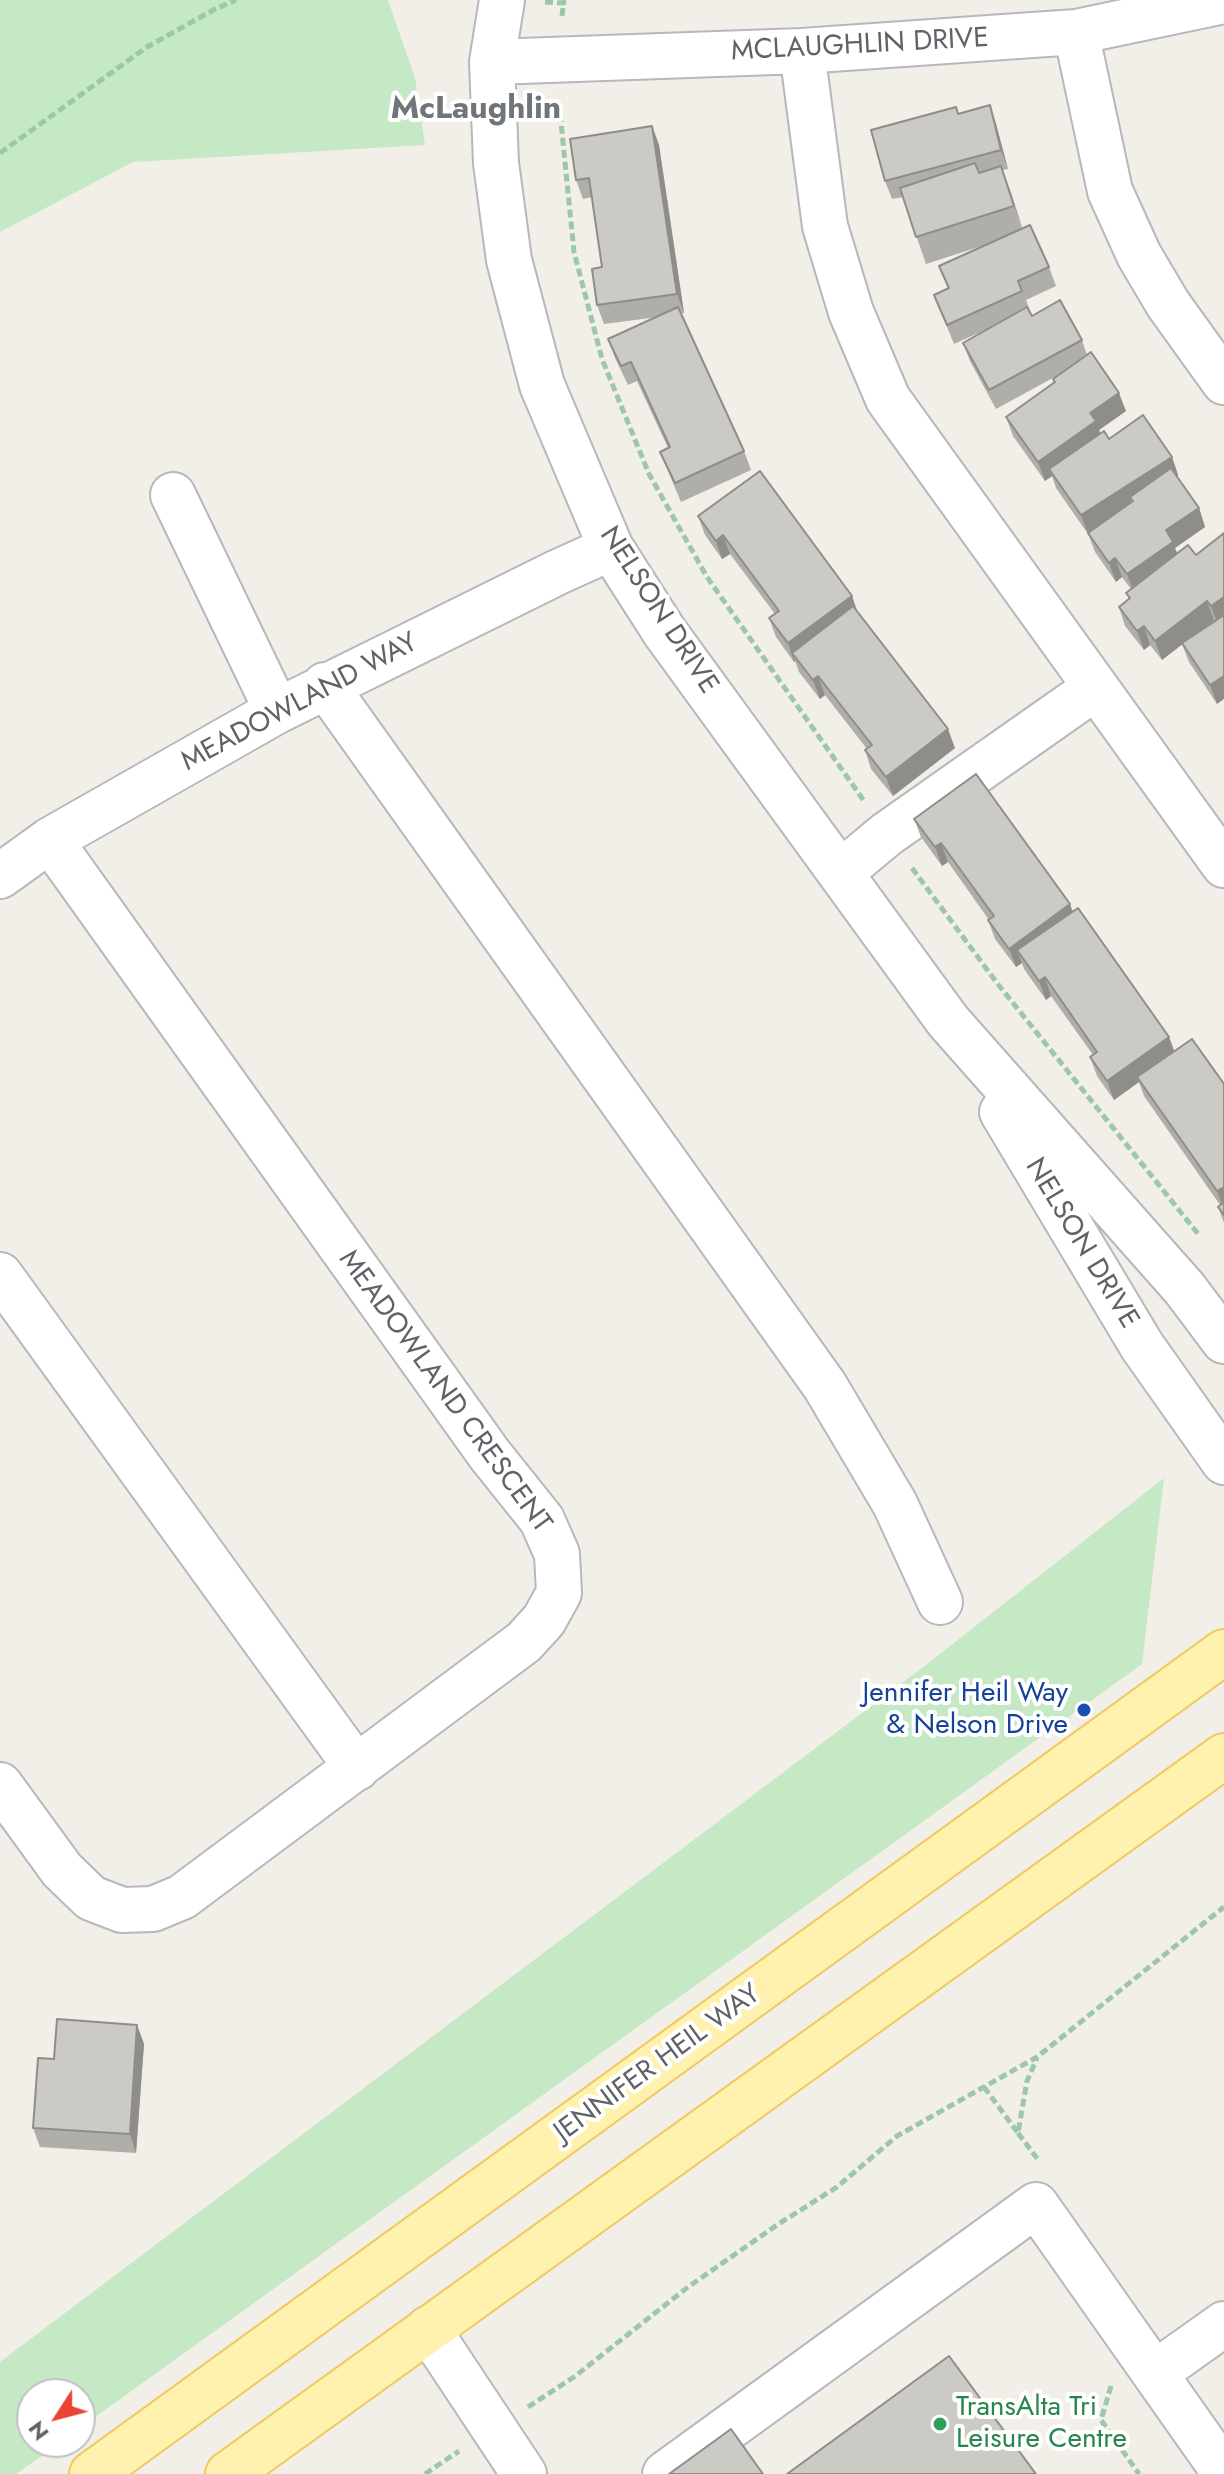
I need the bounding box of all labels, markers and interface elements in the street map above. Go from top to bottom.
street label: MCLAUGHLIN DRIVE [730,22,990,70]
district label: McLaughlin [391,91,561,129]
street label: NELSON DRIVE [591,521,725,701]
street label: MEADOWLAND WAY [176,626,424,780]
street label: NELSON DRIVE [1017,1153,1145,1335]
street label: MEADOWLAND CRESCENT [330,1244,558,1540]
place label: Jennifer Heil Way & Nelson Drive [863,1677,1068,1743]
marker: Jennifer Heil Way & Nelson Drive [1075,1701,1093,1719]
street label: JENNIFER HEIL WAY [548,1978,768,2150]
north arrow [16,2378,96,2458]
place label: TransAlta Tri Leisure Centre [956,2391,1127,2457]
text: N [20,2414,56,2447]
marker: TransAlta Tri Leisure Centre [931,2415,949,2433]

